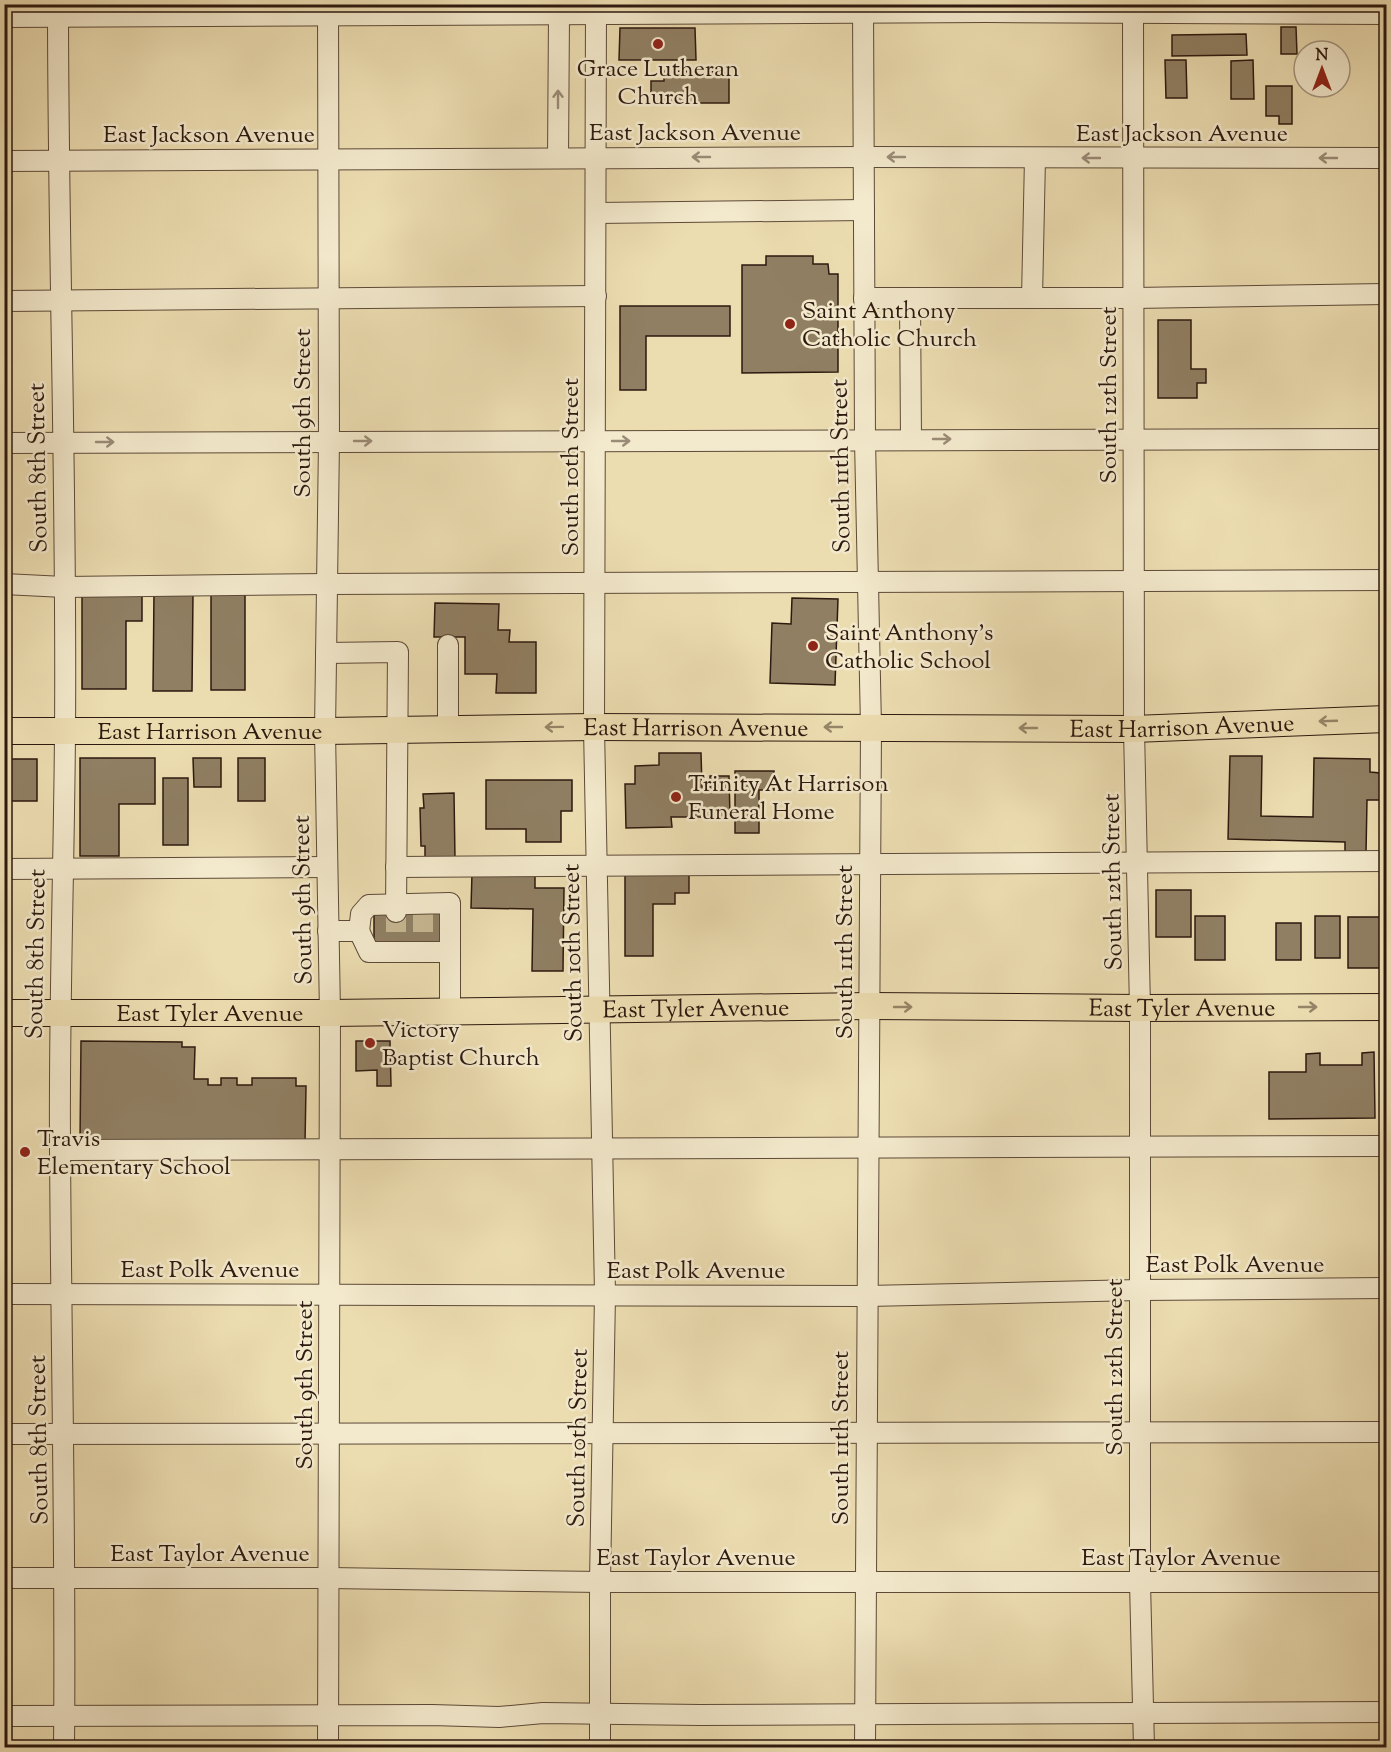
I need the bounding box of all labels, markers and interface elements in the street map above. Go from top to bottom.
marker: Grace Lutheran Church [651,37,665,51]
north arrow [1292,39,1352,99]
text: N [1316,45,1329,68]
place label: Grace Lutheran Church [577,53,739,115]
one-way arrow [552,90,564,110]
street label: East Jackson Avenue [589,117,801,151]
street label: East Jackson Avenue [1076,118,1288,152]
street label: East Jackson Avenue [103,119,315,153]
one-way arrow [692,151,712,163]
one-way arrow [887,151,907,163]
one-way arrow [1082,152,1102,164]
one-way arrow [1319,152,1339,164]
place label: Saint Anthony Catholic Church [802,295,977,357]
street label: South 12th Street [1093,306,1127,484]
marker: Saint Anthony Catholic Church [783,317,797,331]
street label: South 9th Street [287,328,321,498]
street label: South 10th Street [555,378,589,556]
street label: South 11th Street [823,378,861,553]
street label: South 8th Street [21,383,57,553]
one-way arrow [931,434,951,445]
one-way arrow [352,435,372,447]
one-way arrow [610,435,630,447]
one-way arrow [94,436,114,448]
place label: Saint Anthony's Catholic School [825,617,994,679]
marker: Saint Anthony's Catholic School [806,639,820,653]
street label: East Harrison Avenue [1069,708,1295,748]
street label: East Harrison Avenue [583,712,809,747]
street label: East Harrison Avenue [97,716,323,750]
one-way arrow [1319,716,1339,727]
one-way arrow [545,721,565,733]
one-way arrow [824,721,844,733]
one-way arrow [1019,722,1039,734]
place label: Trinity At Harrison Funeral Home [688,768,889,830]
marker: Trinity At Harrison Funeral Home [669,790,683,804]
street label: South 12th Street [1095,793,1133,971]
street label: South 9th Street [286,815,322,985]
street label: South 10th Street [555,863,593,1043]
street label: South 11th Street [829,865,863,1039]
street label: South 8th Street [19,869,55,1039]
street label: East Tyler Avenue [602,992,790,1028]
street label: East Tyler Avenue [1088,992,1276,1027]
street label: East Tyler Avenue [117,998,303,1032]
one-way arrow [892,1001,912,1013]
one-way arrow [1297,1001,1317,1013]
place label: Victory Baptist Church [382,1014,540,1076]
marker: Victory Baptist Church [363,1036,377,1050]
place label: Travis Elementary School [37,1123,231,1185]
marker: Travis Elementary School [18,1145,32,1159]
street label: East Polk Avenue [1145,1249,1325,1283]
street label: East Polk Avenue [120,1254,300,1288]
street label: East Polk Avenue [606,1255,786,1289]
street label: South 12th Street [1099,1278,1133,1456]
street label: South 9th Street [289,1300,323,1470]
street label: South 10th Street [560,1348,598,1528]
street label: South 11th Street [825,1351,859,1525]
street label: South 8th Street [22,1355,58,1525]
street label: East Taylor Avenue [110,1538,310,1572]
street label: East Taylor Avenue [596,1542,796,1576]
street label: East Taylor Avenue [1081,1542,1281,1576]

